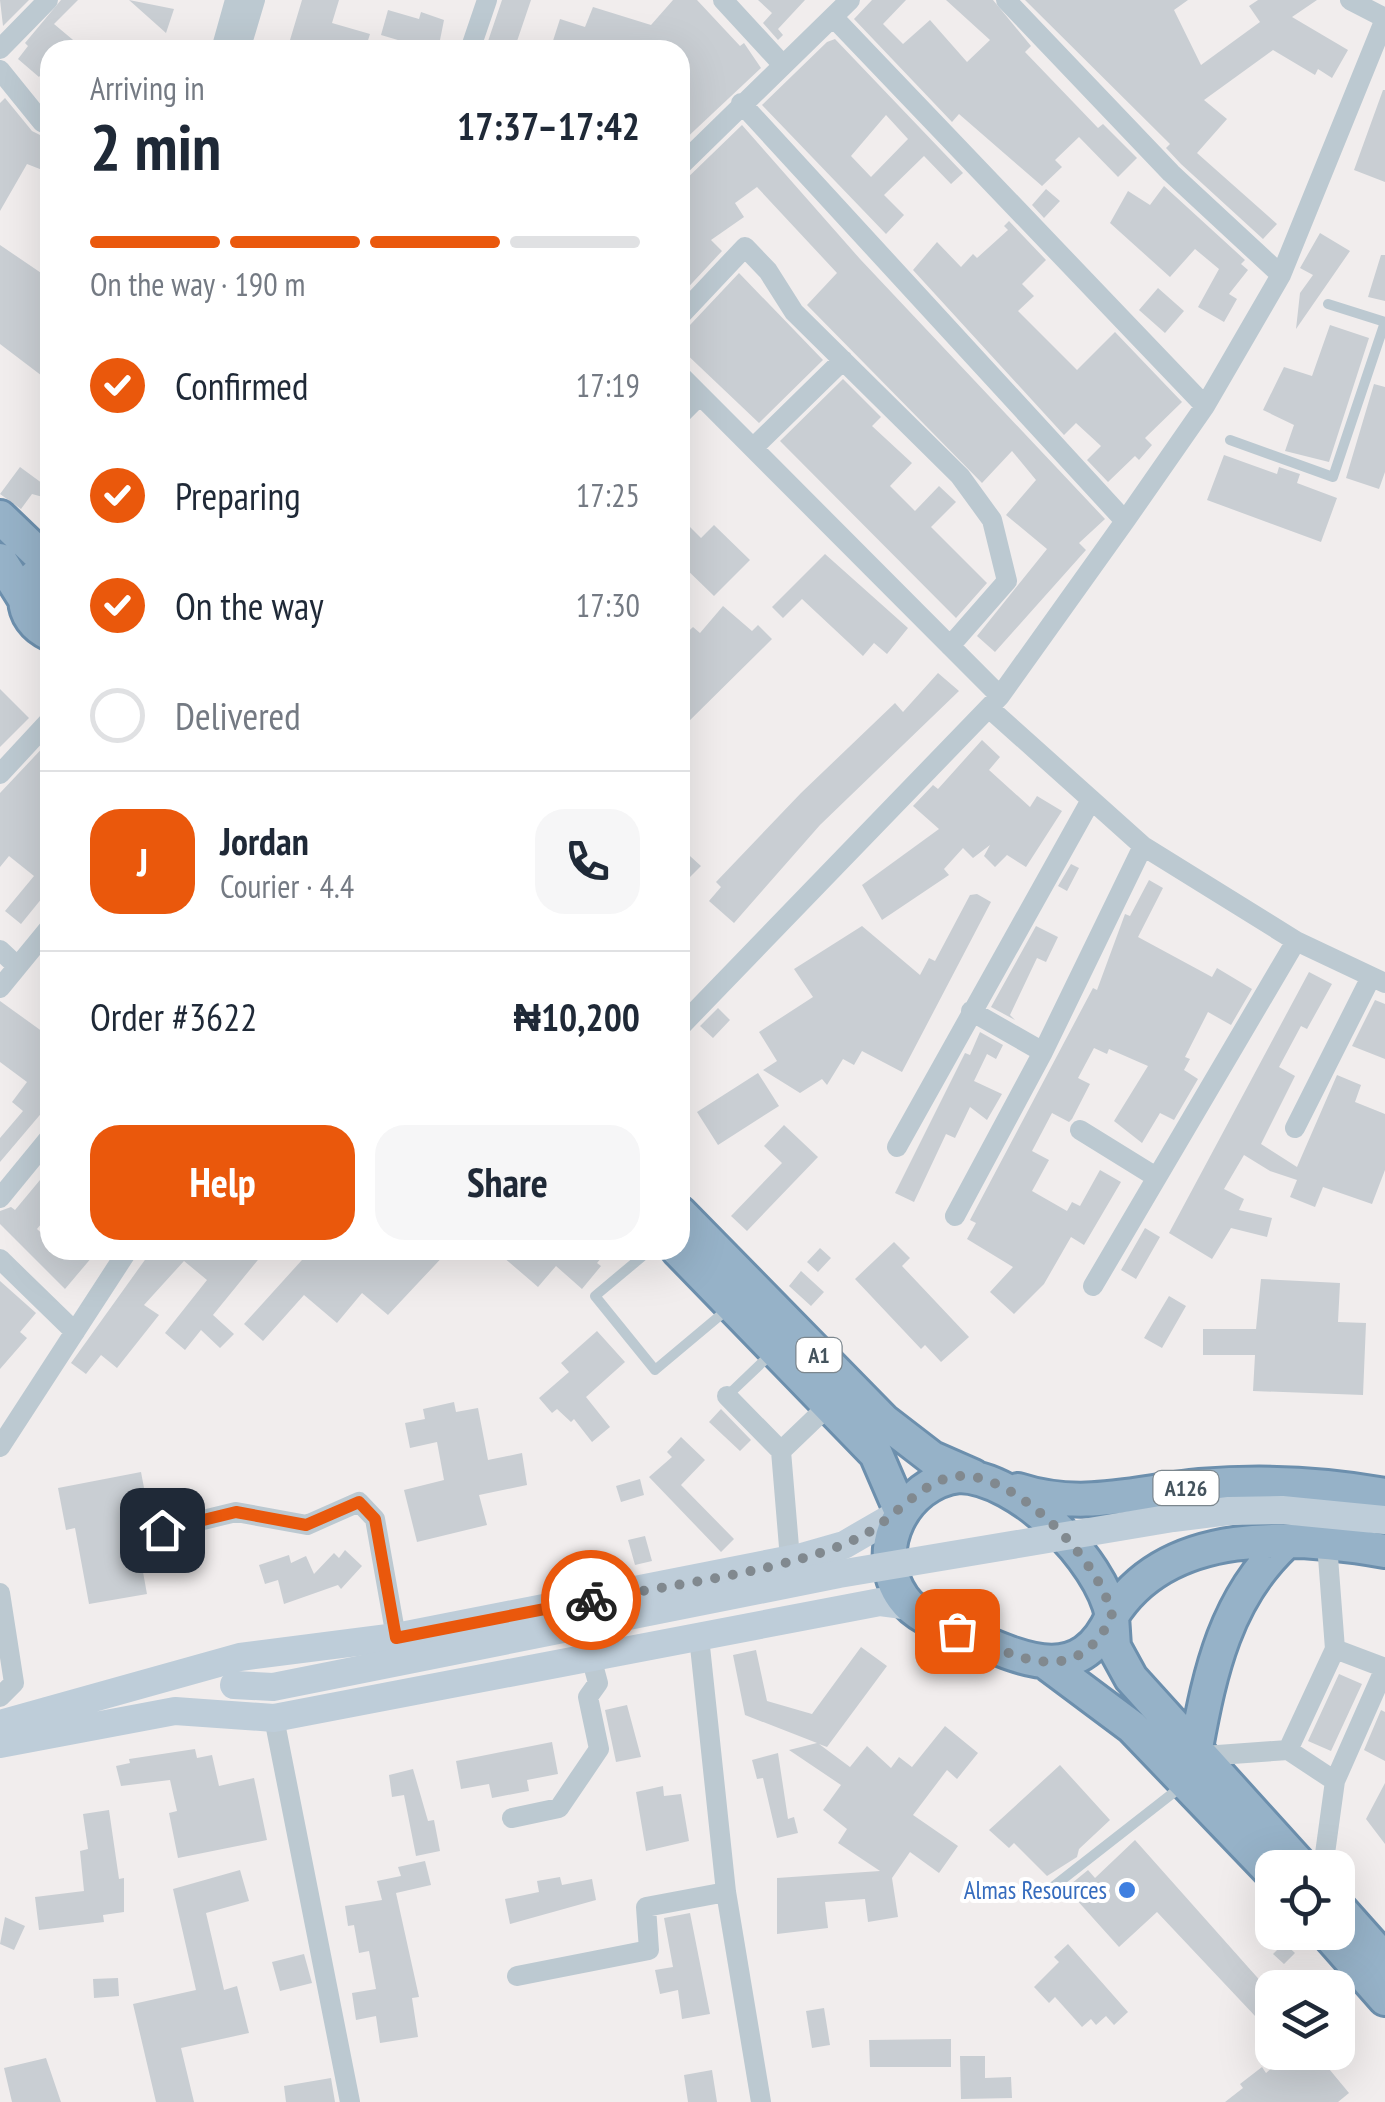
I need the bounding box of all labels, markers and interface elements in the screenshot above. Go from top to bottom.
text: Arriving in [90,67,205,109]
text: 17:37–17:42 [457,101,640,150]
text: 2 min [90,104,221,188]
text: On the way · 190 m [90,263,305,305]
icon: check [90,358,145,413]
text: Confirmed [175,361,308,410]
text: 17:19 [576,364,640,406]
icon: check [90,468,145,523]
text: Preparing [175,471,301,520]
text: 17:25 [576,474,640,516]
icon: check [90,578,145,633]
text: On the way [175,581,323,630]
text: 17:30 [576,584,640,626]
text: Delivered [175,691,301,740]
button: phone [535,809,640,914]
text: Jordan [220,816,309,865]
text: J [137,837,148,886]
text: Courier · 4.4 [220,865,354,907]
text: Order #3622 [90,992,257,1041]
text: ₦10,200 [514,992,640,1041]
button: Help [90,1125,355,1240]
button: Share [375,1125,640,1240]
road number: A1 [796,1338,842,1372]
road number: A126 [1154,1471,1218,1505]
pin [120,1488,205,1573]
icon: home [135,1503,190,1558]
courier [541,1550,641,1650]
icon: bike [564,1573,619,1628]
pin [915,1589,1000,1674]
icon: bag [930,1604,985,1659]
map controls [1255,1850,1355,2070]
button: locate [1255,1850,1355,1950]
place label: Almas Resources [964,1874,1107,1906]
marker: Almas Resources [1116,1879,1138,1901]
button: layers [1255,1970,1355,2070]

